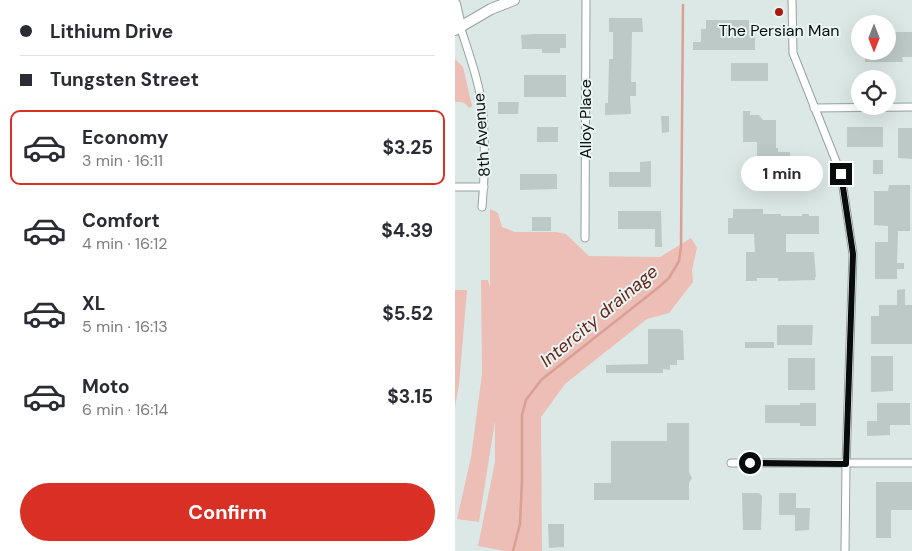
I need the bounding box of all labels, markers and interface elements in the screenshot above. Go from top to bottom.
marker: The Persian Man [773,6,785,18]
north arrow [851,15,896,60]
map controls [851,15,896,115]
text: Lithium Drive [50,19,173,44]
place label: The Persian Man [719,20,839,41]
text: Tungsten Street [50,67,199,92]
button: locate [851,70,896,115]
street label: Alloy Place [575,79,596,159]
street label: 8th Avenue [468,92,495,178]
icon: car [22,125,67,170]
text: Economy [82,125,169,150]
text: $3.25 [382,135,433,160]
text: 3 min · 16:11 [82,150,163,171]
callout: 1 min [741,156,823,192]
text: 1 min [763,163,801,184]
route end [830,163,852,185]
icon: car [22,208,67,253]
text: Comfort [82,208,160,233]
text: $4.39 [381,218,433,243]
text: 4 min · 16:12 [82,233,167,254]
water label: Intercity drainage [535,260,663,372]
icon: car [22,291,67,336]
text: XL [82,291,105,316]
text: $5.52 [382,301,433,326]
text: 5 min · 16:13 [82,316,168,337]
icon: car [22,374,67,419]
text: Moto [82,374,130,399]
text: $3.15 [387,384,433,409]
text: 6 min · 16:14 [82,399,168,420]
route start [739,452,761,474]
button: Confirm [20,483,435,541]

